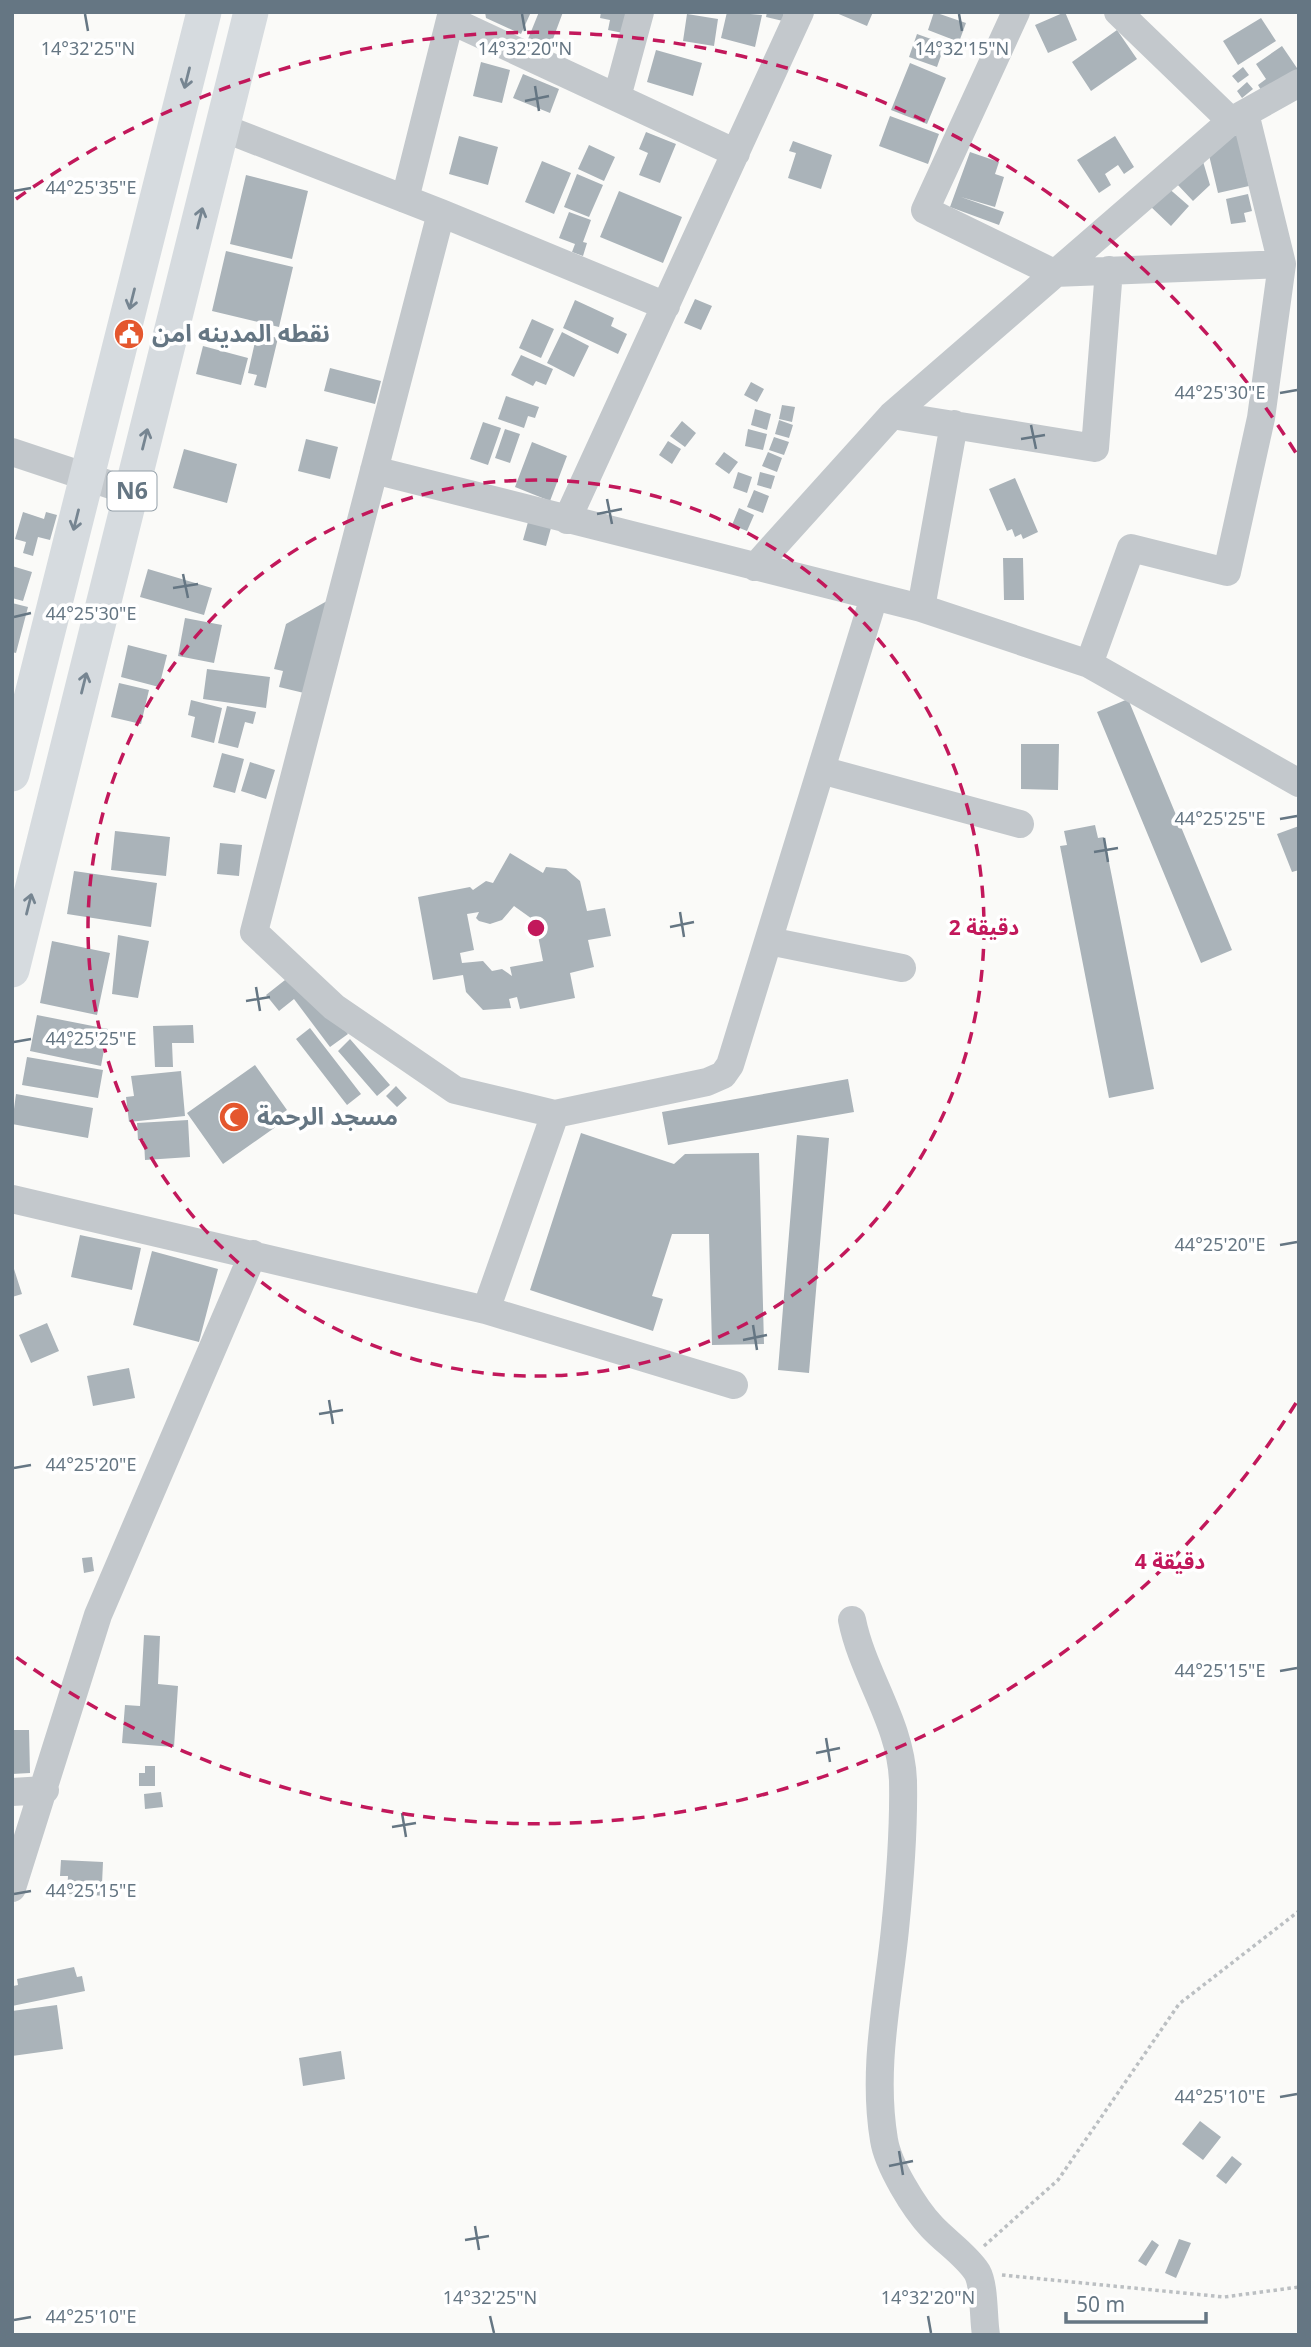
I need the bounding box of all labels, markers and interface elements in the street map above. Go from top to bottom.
text: 14°32'25"N [41,36,135,60]
text: 14°32'20"N [478,36,572,60]
text: 14°32'15"N [915,36,1009,60]
one-way arrow [180,67,193,89]
text: 44°25'35"E [46,175,136,199]
one-way arrow [194,207,208,230]
one-way arrow [125,287,138,310]
place label: نقطه المدينه امن [152,316,330,349]
public building icon: نقطه المدينه امن [112,317,146,351]
text: 44°25'30"E [1175,380,1265,404]
one-way arrow [139,428,153,451]
road number: N6 [108,471,156,510]
one-way arrow [69,508,82,530]
text: 44°25'30"E [46,601,136,625]
one-way arrow [78,672,91,695]
text: 44°25'25"E [1175,806,1265,830]
one-way arrow [23,893,36,916]
text: 2 دقيقة [949,913,1019,941]
centre of rings [524,916,548,940]
text: 44°25'25"E [46,1026,136,1050]
place label: مسجد الرحمة [257,1099,398,1132]
mosque icon: مسجد الرحمة [217,1100,251,1134]
text: 44°25'20"E [1175,1232,1265,1256]
text: 44°25'20"E [46,1452,136,1476]
text: 4 دقيقة [1135,1547,1205,1575]
text: 44°25'15"E [1175,1658,1265,1682]
text: 44°25'15"E [46,1878,136,1902]
text: 44°25'10"E [1175,2084,1265,2108]
scale bar [1066,2280,1206,2324]
text: 14°32'25"N [443,2285,537,2309]
text: 14°32'20"N [881,2285,975,2309]
text: 50 m [1076,2290,1125,2318]
text: 44°25'10"E [46,2304,136,2328]

